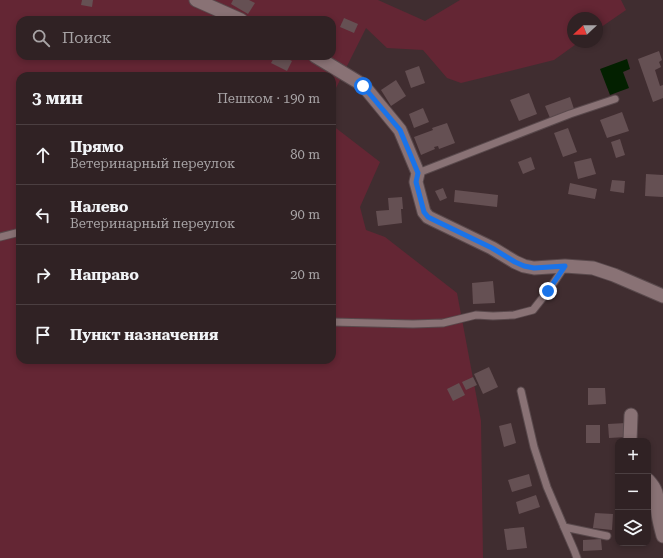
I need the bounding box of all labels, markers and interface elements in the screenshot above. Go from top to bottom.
north arrow [567,12,603,48]
search box [16,16,336,60]
icon: search [30,27,52,49]
text: Поиск [62,29,111,47]
route start [354,77,372,95]
text: 3 мин [32,88,83,108]
text: Пешком · 190 m [217,91,320,106]
text: Прямо [70,138,124,156]
icon: ahead [32,144,54,166]
text: 80 m [290,147,320,162]
text: Ветеринарный переулок [70,156,235,171]
text: Налево [70,198,129,216]
icon: left [32,204,54,226]
text: 90 m [290,207,320,222]
text: Ветеринарный переулок [70,216,235,231]
icon: right [32,264,54,286]
text: Направо [70,266,139,284]
text: 20 m [290,267,320,282]
route end [539,282,557,300]
icon: arrive [32,324,54,346]
text: Пункт назначения [70,326,218,344]
map controls [615,438,651,546]
button: + [615,438,651,474]
button: − [615,474,651,510]
button: layers [615,510,651,546]

